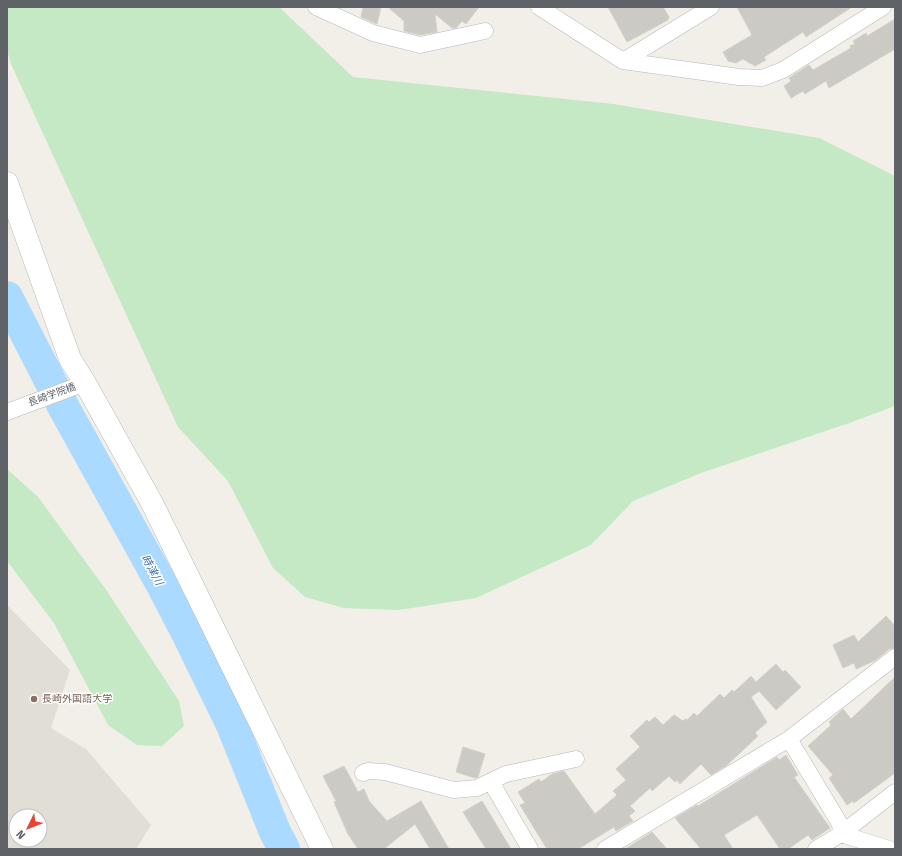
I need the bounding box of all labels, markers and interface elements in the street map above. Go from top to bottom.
street label: 長崎学院橋 [26,381,78,409]
water label: 時津川 [138,552,166,588]
place label: 長崎外国語大学 [42,693,112,705]
marker: 長崎外国語大学 [29,694,39,704]
north arrow [8,808,48,848]
text: N [14,827,28,842]

